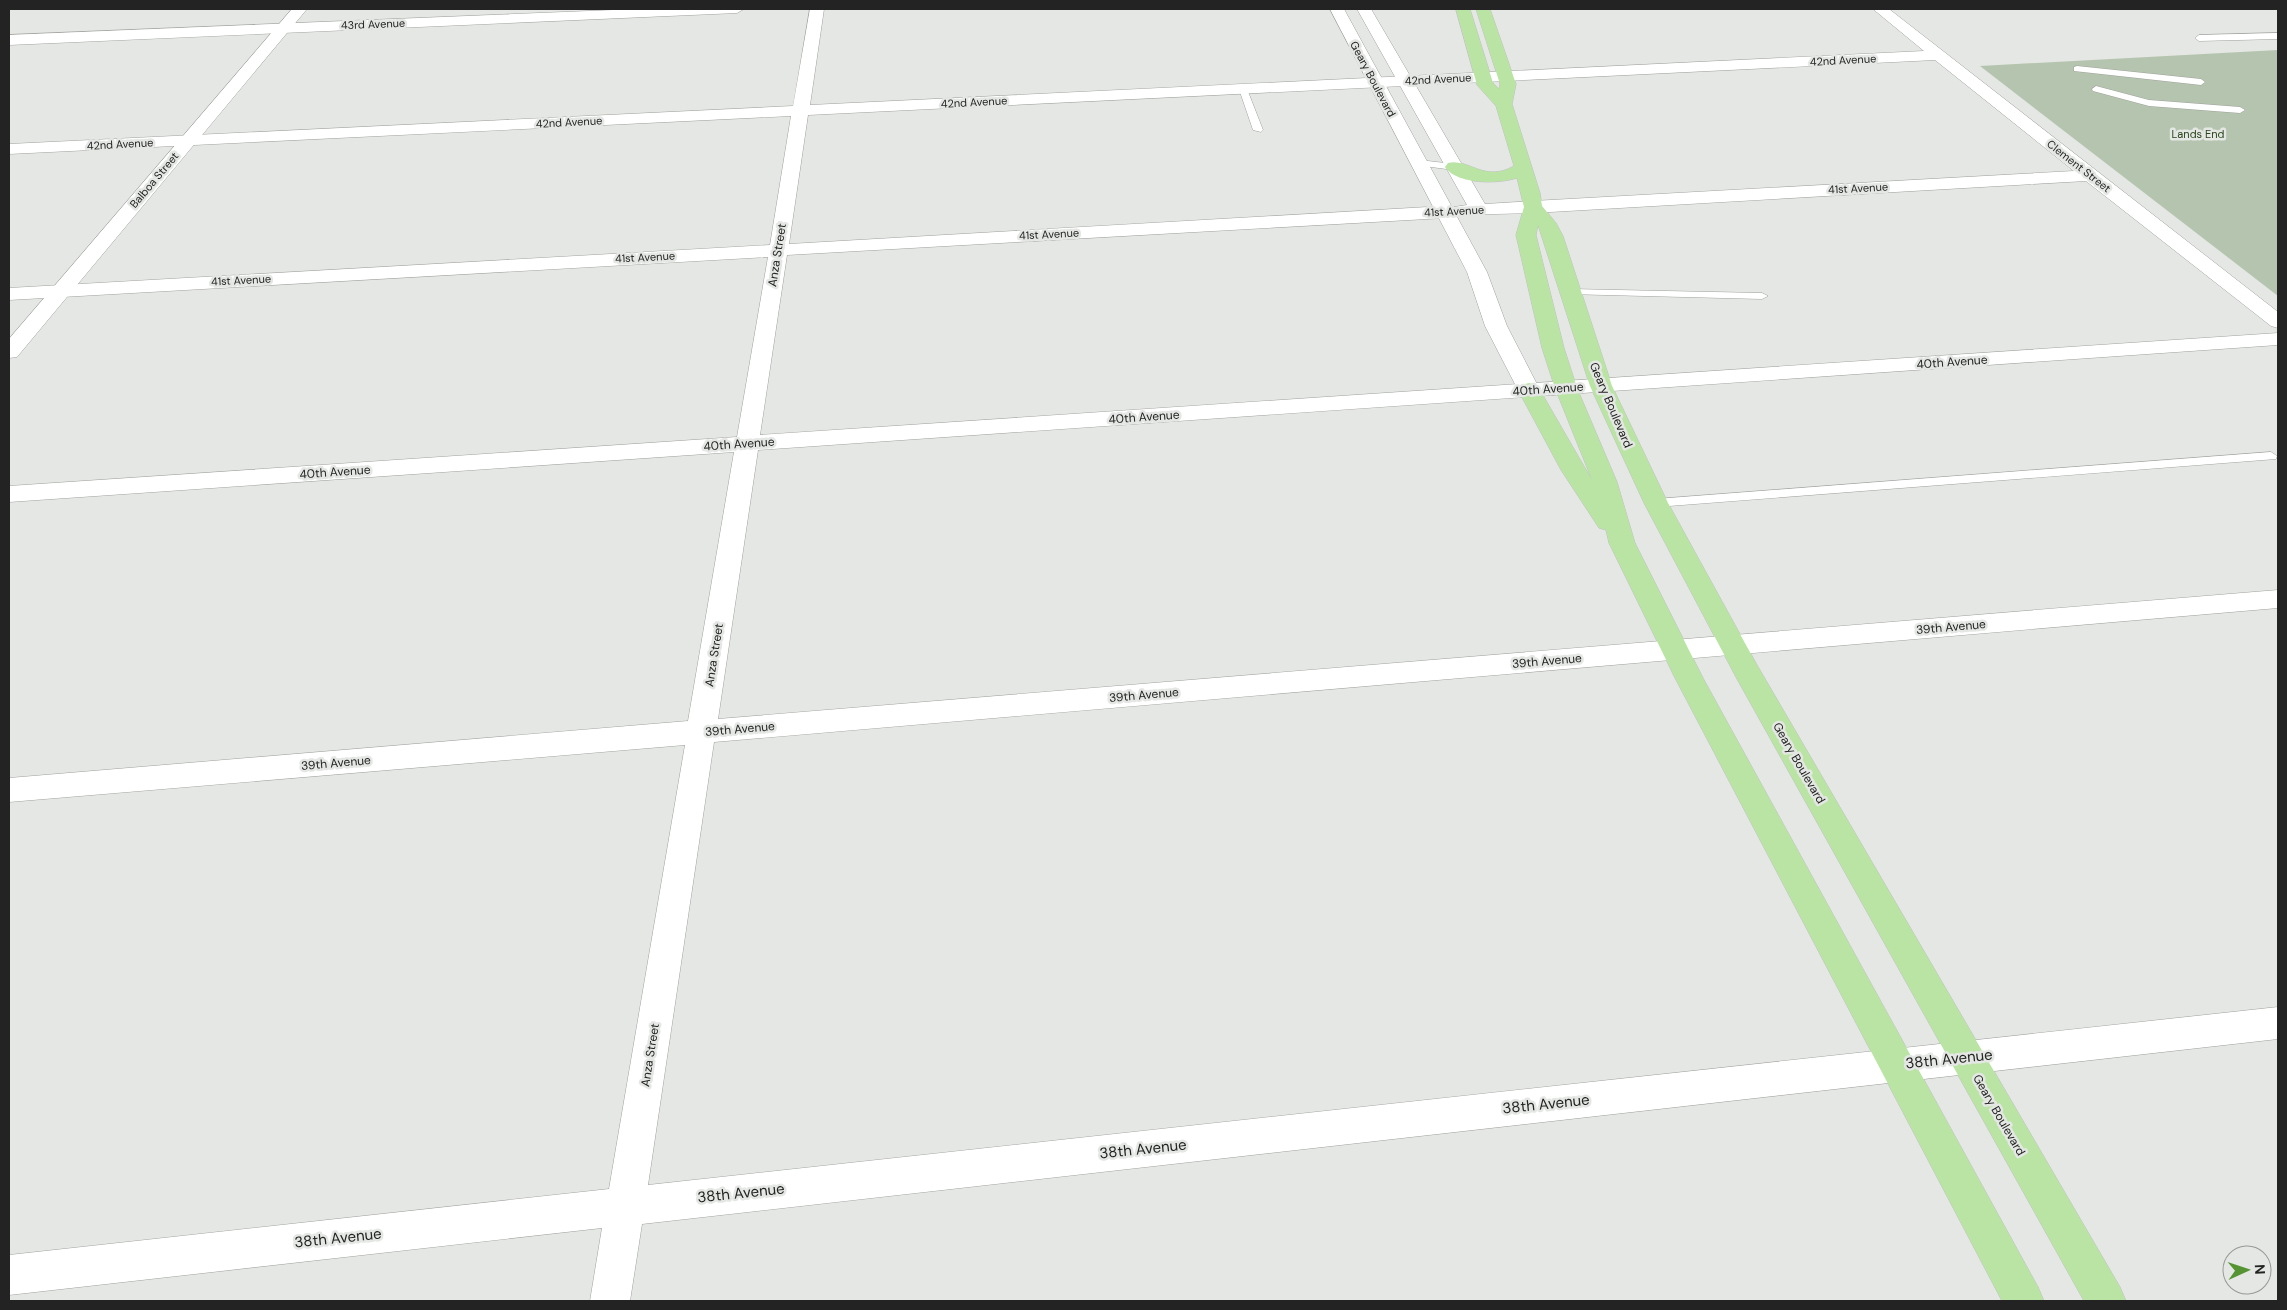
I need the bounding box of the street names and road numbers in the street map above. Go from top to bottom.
street label: 43rd Avenue [341,16,405,32]
street label: Geary Boulevard [1347,39,1399,119]
street label: 42nd Avenue [1809,51,1877,69]
street label: 42nd Avenue [1404,70,1472,88]
street label: 42nd Avenue [940,93,1008,111]
street label: 42nd Avenue [535,113,603,131]
street label: 42nd Avenue [86,135,154,153]
street label: Clement Street [2044,137,2114,195]
street label: Balboa Street [127,149,181,211]
street label: 41st Avenue [1828,179,1888,197]
street label: 41st Avenue [1424,202,1484,220]
street label: Anza Street [764,222,790,288]
street label: 41st Avenue [1019,225,1079,243]
street label: 41st Avenue [615,248,675,266]
street label: 41st Avenue [211,271,271,289]
street label: 40th Avenue [1916,352,1988,372]
street label: Geary Boulevard [1586,360,1636,450]
street label: 40th Avenue [1512,379,1584,399]
street label: 40th Avenue [1108,407,1180,427]
street label: 40th Avenue [703,434,775,454]
street label: 40th Avenue [299,462,371,482]
street label: 39th Avenue [1916,616,1987,638]
street label: Anza Street [701,622,727,688]
street label: 39th Avenue [1512,650,1583,672]
street label: 39th Avenue [1109,684,1180,706]
street label: 39th Avenue [705,718,776,740]
street label: Geary Boulevard [1769,719,1829,807]
street label: 39th Avenue [301,752,372,774]
street label: Anza Street [637,1022,663,1088]
street label: 38th Avenue [1904,1044,1994,1074]
street label: Geary Boulevard [1969,1071,2029,1159]
street label: 38th Avenue [1501,1089,1591,1119]
street label: 38th Avenue [1098,1134,1188,1164]
street label: 38th Avenue [696,1178,786,1208]
street label: 38th Avenue [293,1223,383,1253]

